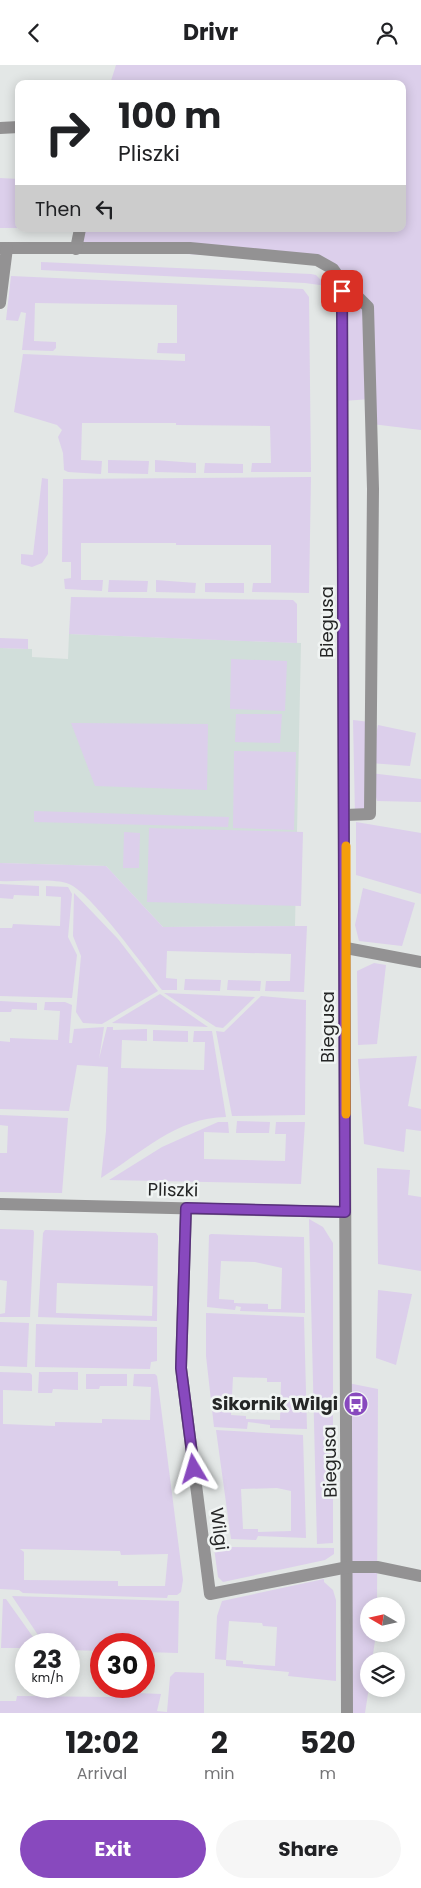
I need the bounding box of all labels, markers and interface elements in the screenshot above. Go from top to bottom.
text: Drivr [183,17,238,48]
icon: back [20,19,48,47]
icon: person [373,19,401,47]
text: 100 m [118,91,221,140]
icon: right [35,100,100,165]
text: Pliszki [118,138,180,169]
icon: left [91,195,119,223]
text: Then [35,196,81,223]
pin [321,270,363,312]
icon: arrive [328,277,356,305]
street label: Biegusa [314,586,339,658]
street label: Biegusa [315,991,340,1063]
street label: Pliszki [148,1177,199,1202]
place label: Sikornik Wilgi [212,1391,338,1416]
bus stop icon: Sikornik Wilgi [343,1391,369,1417]
street label: Biegusa [316,1426,343,1498]
position arrow [167,1442,219,1494]
street label: Wilgi [204,1506,235,1552]
north arrow [360,1597,405,1643]
map controls [360,1597,405,1697]
speed limit sign: 30 [90,1633,155,1698]
text: 23 [33,1642,62,1677]
button: layers [360,1652,405,1697]
text: km/h [32,1669,63,1686]
text: 12:02 [65,1721,139,1764]
text: 2 [211,1721,228,1764]
text: 520 [300,1721,356,1764]
text: Arrival [77,1762,127,1785]
text: min [204,1762,235,1785]
text: m [320,1762,336,1785]
button: Exit [20,1820,206,1878]
button: Share [216,1820,401,1878]

